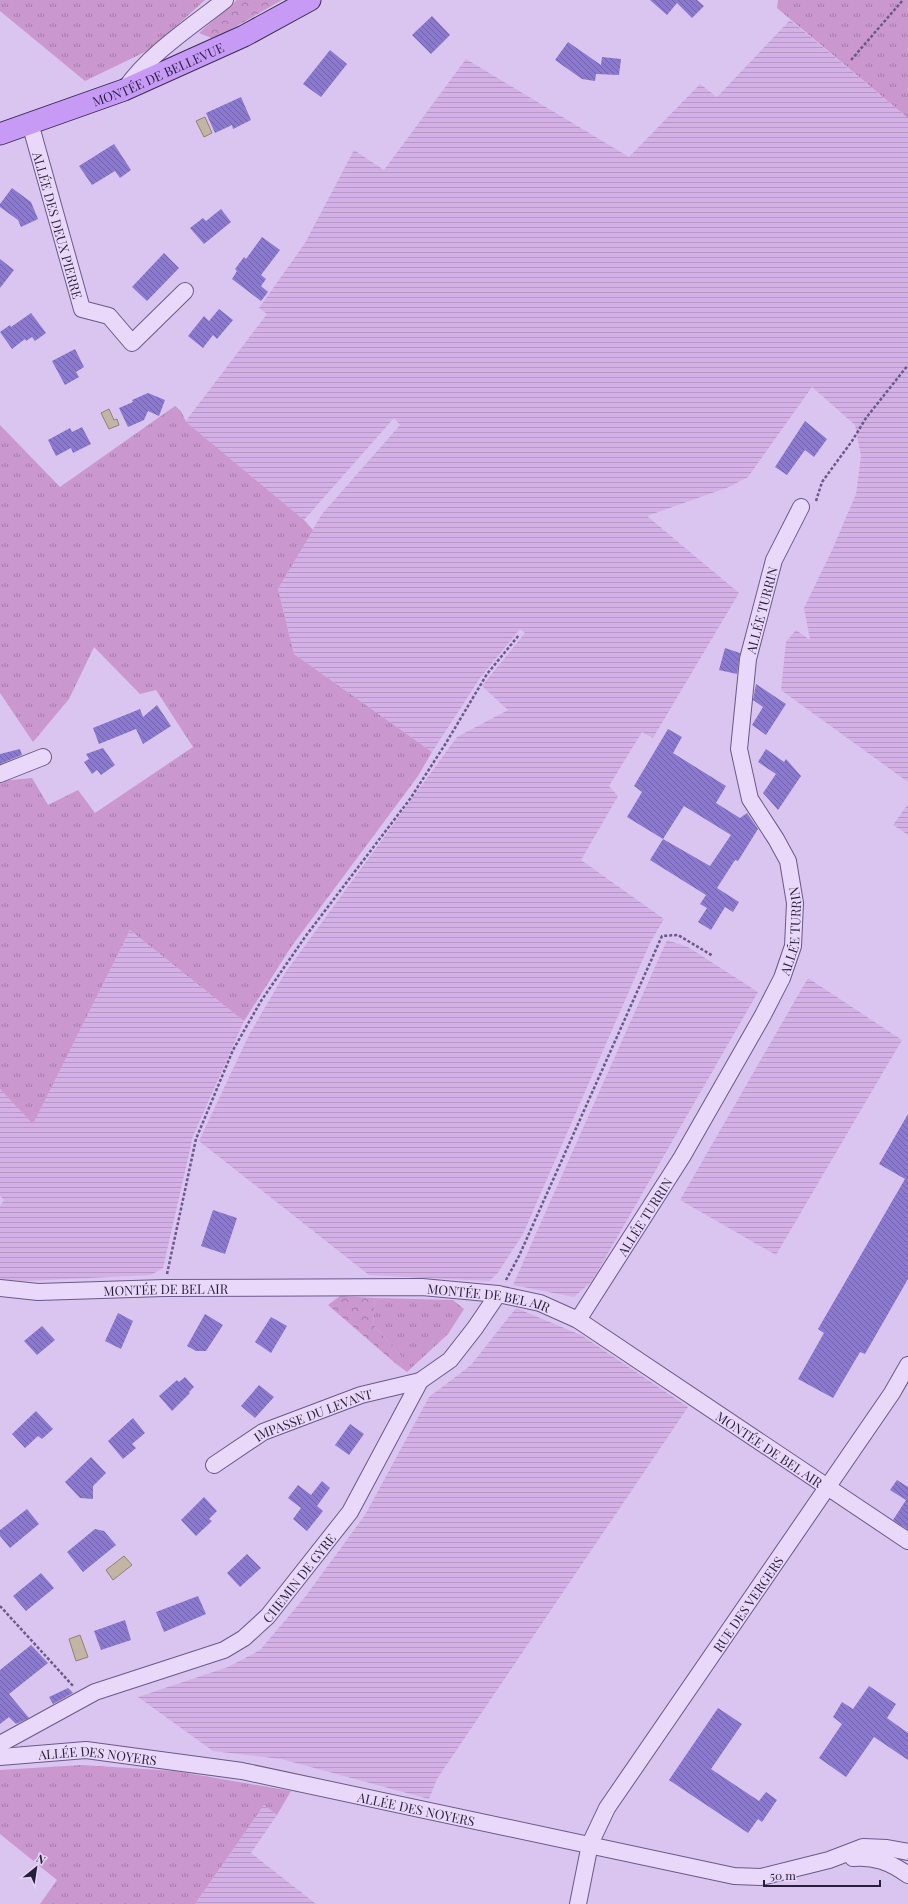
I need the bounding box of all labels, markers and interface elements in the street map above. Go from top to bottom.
street label: MONTÉE DE BELLEVUE [90,38,226,109]
street label: ALLÉE DES DEUX PIERRE [30,149,87,301]
street label: ALLÉE TURRIN [741,565,780,656]
street label: ALLÉE TURRIN [775,885,804,978]
street label: ALLÉE TURRIN [612,1174,675,1259]
street label: MONTÉE DE BEL AIR [103,1279,229,1298]
street label: MONTÉE DE BEL AIR [427,1279,554,1315]
street label: IMPASSE DU LEVANT [250,1384,374,1445]
street label: MONTÉE DE BEL AIR [713,1407,827,1491]
street label: CHEMIN DE GYRE [258,1529,339,1626]
street label: RUE DES VERGERS [709,1552,786,1655]
street label: ALLÉE DES NOYERS [36,1741,158,1768]
street label: ALLÉE DES NOYERS [355,1787,477,1829]
north arrow [16,1848,56,1888]
text: N [34,1850,48,1867]
scale bar [764,1862,880,1888]
text: 50 m [770,1867,796,1883]

